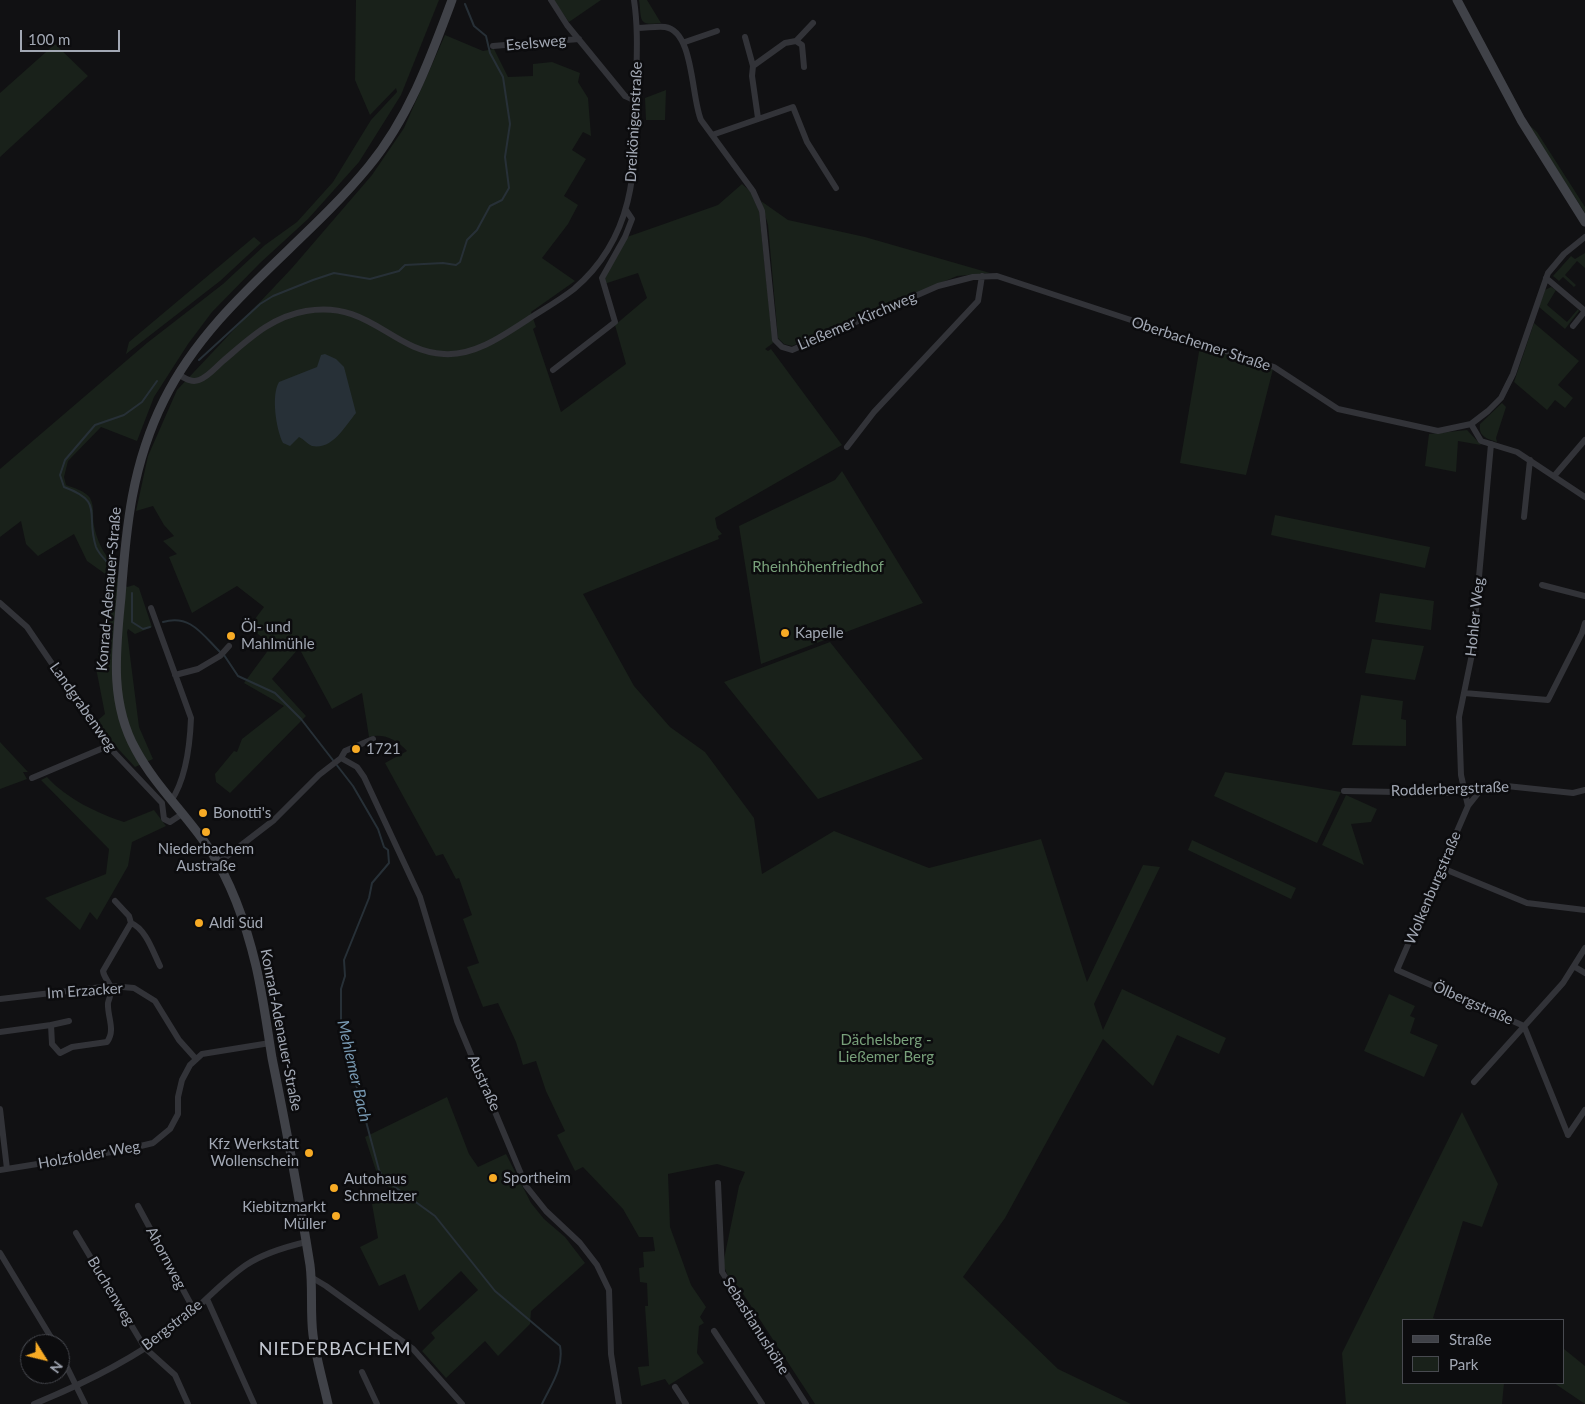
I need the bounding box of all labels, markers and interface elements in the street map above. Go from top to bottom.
scale bar [22,20,122,52]
text: 100 m [28,30,70,48]
street label: Eselsweg [505,31,567,55]
street label: Dreikönigenstraße [622,61,646,183]
street label: Ließemer Kirchweg [795,288,919,354]
street label: Oberbachemer Straße [1129,313,1273,375]
street label: Konrad-Adenauer-Straße [93,506,125,672]
park label: Rheinhöhenfriedhof [752,558,884,576]
street label: Hohler Weg [1462,577,1488,657]
place label: Öl- und Mahlmühle [241,618,315,653]
place label: Kapelle [795,624,844,642]
marker: Kapelle [779,627,791,639]
marker: Öl- und Mahlmühle [225,630,237,642]
street label: Landgrabenweg [46,659,120,755]
place label: 1721 [366,740,401,758]
marker: 1721 [350,743,362,755]
street label: Rodderbergstraße [1391,778,1509,800]
place label: Bonotti's [213,804,271,822]
marker: Bonotti's [197,807,209,819]
marker: Niederbachem Austraße [200,826,212,838]
street label: Wolkenburgstraße [1401,829,1465,947]
place label: Niederbachem Austraße [158,840,254,875]
place label: Aldi Süd [209,914,263,932]
marker: Aldi Süd [193,917,205,929]
street label: Konrad-Adenauer-Straße [256,947,306,1113]
street label: Ölbergstraße [1430,977,1516,1029]
street label: Im Erzacker [46,979,124,1003]
water label: Mehlemer Bach [333,1018,375,1124]
park label: Dächelsberg - Ließemer Berg [838,1031,934,1066]
street label: Austraße [464,1052,504,1114]
place label: Kfz Werkstatt Wollenschein [208,1135,299,1170]
street label: Holzfolder Weg [37,1137,141,1173]
marker: Kfz Werkstatt Wollenschein [303,1147,315,1159]
place label: Sportheim [503,1169,571,1187]
place label: Autohaus Schmeltzer [344,1170,417,1205]
marker: Sportheim [487,1172,499,1184]
marker: Autohaus Schmeltzer [328,1182,340,1194]
place label: Kiebitzmarkt Müller [242,1198,326,1233]
marker: Kiebitzmarkt Müller [330,1210,342,1222]
street label: Ahornweg [142,1224,190,1292]
street label: Buchenweg [83,1253,139,1329]
street label: Sebastianushöhe [719,1274,793,1378]
street label: Bergstraße [138,1296,206,1354]
legend [1402,1319,1565,1384]
text: Straße [1449,1330,1492,1348]
north arrow [20,1334,70,1384]
district label: NIEDERBACHEM [257,1338,413,1360]
text: Park [1449,1355,1478,1373]
text: N [47,1358,67,1377]

